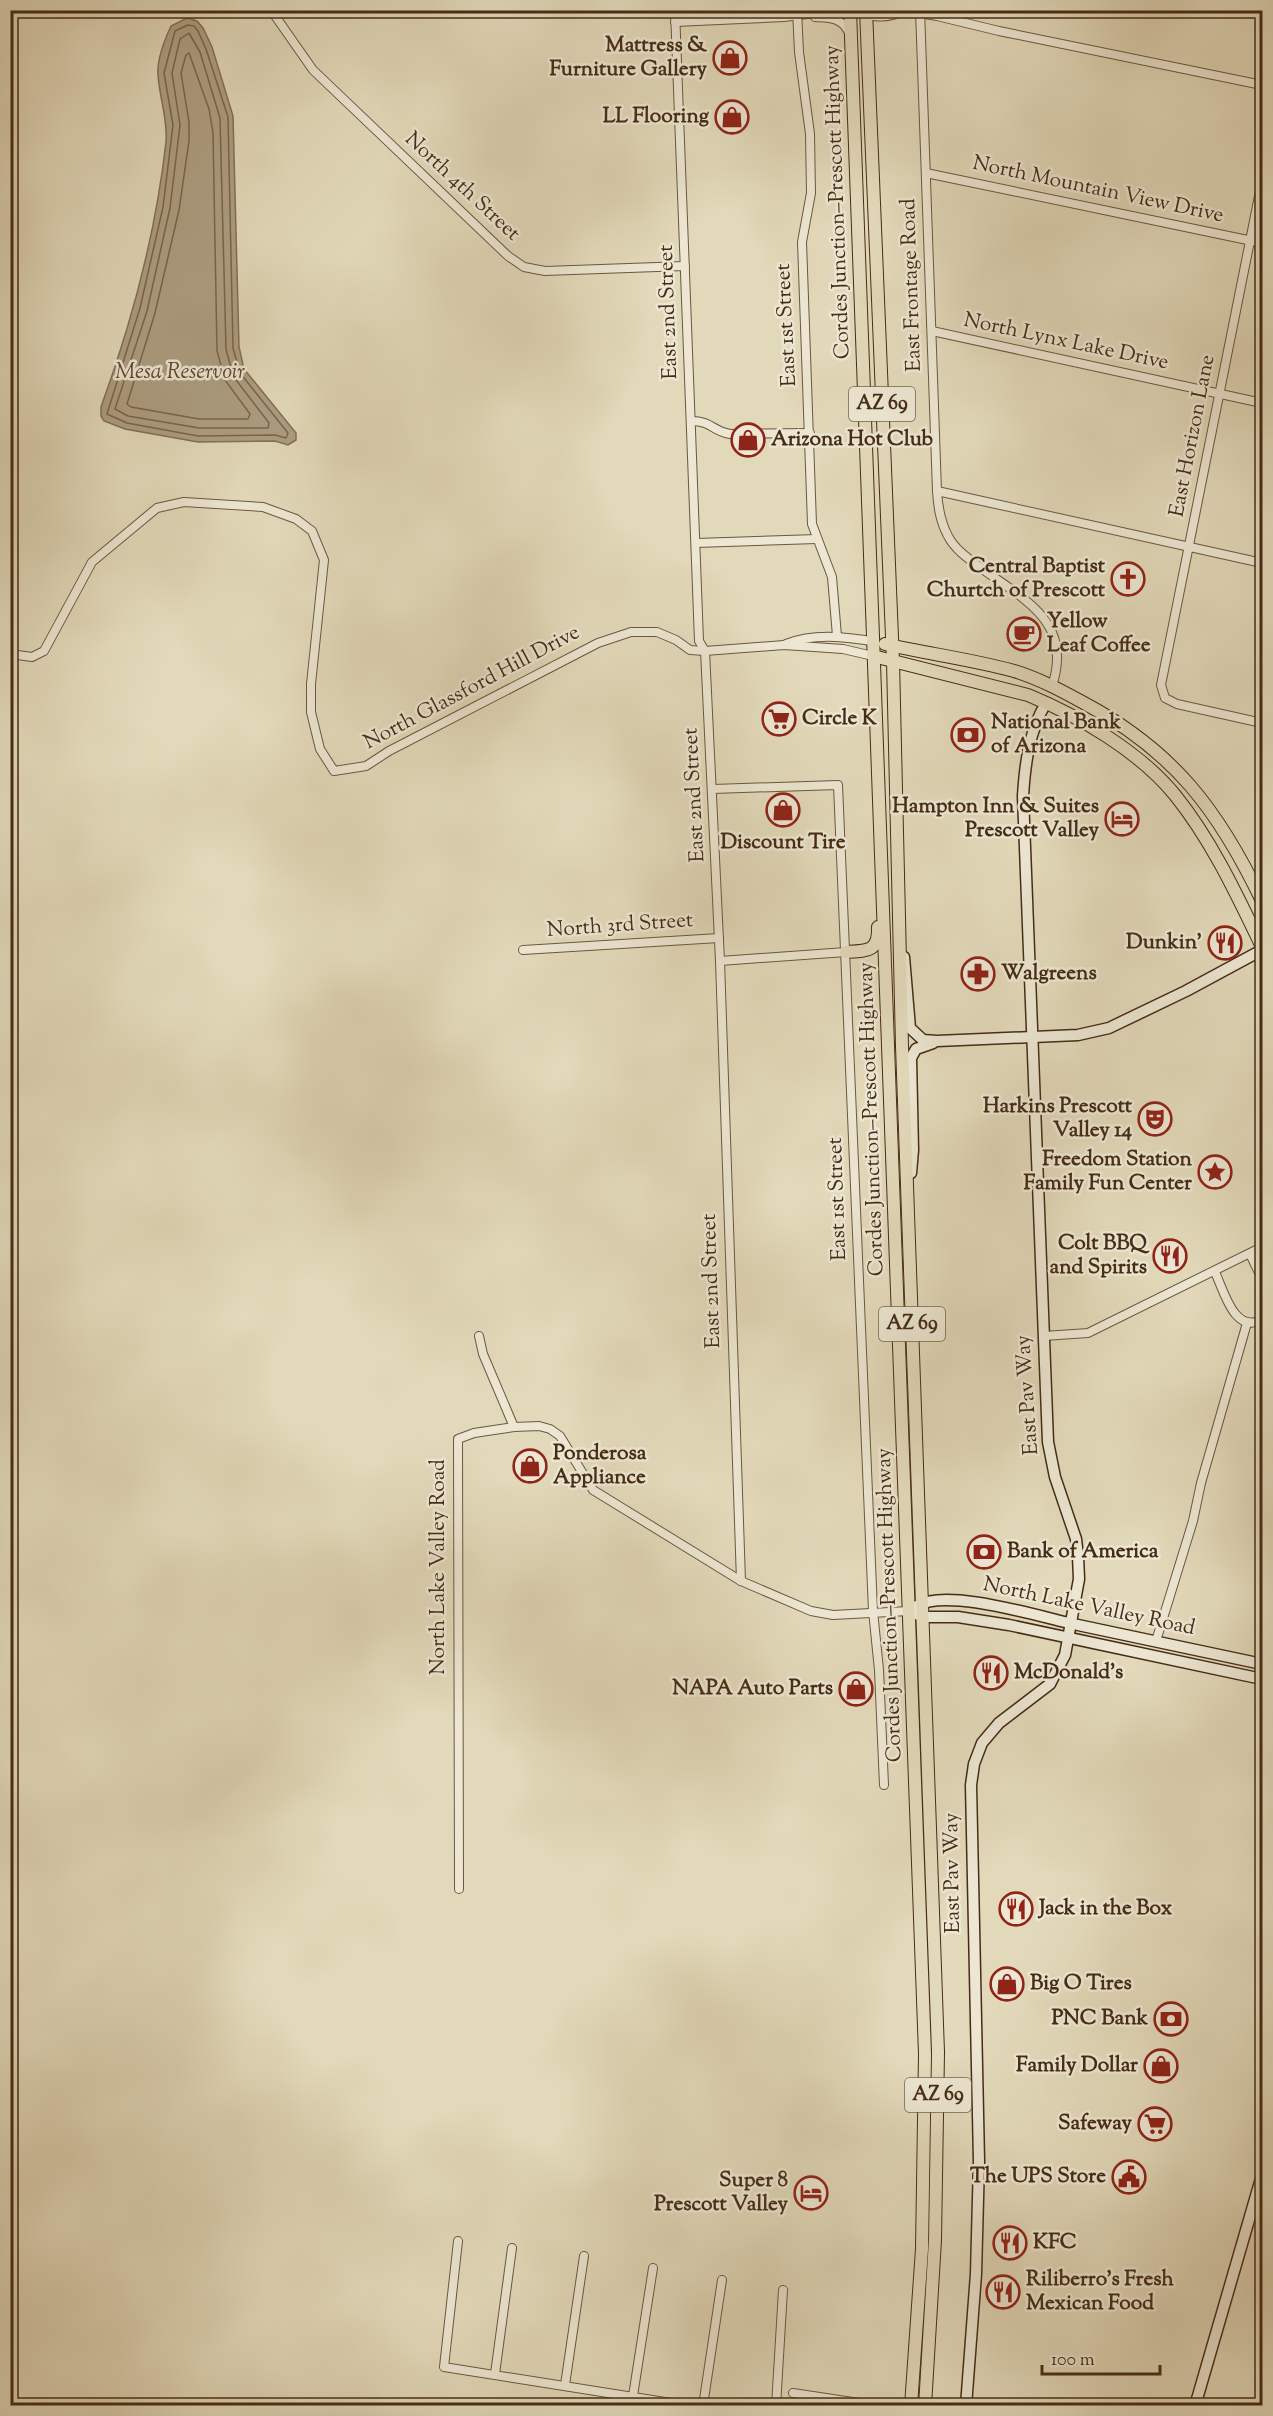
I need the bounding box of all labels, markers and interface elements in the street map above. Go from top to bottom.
place label: Mattress & Furniture Gallery [550,31,708,85]
shop icon: Mattress & Furniture Gallery [712,40,748,76]
street label: Cordes Junction–Prescott Highway [818,44,858,360]
shop icon: LL Flooring [714,99,750,135]
place label: LL Flooring [603,102,710,132]
street label: North 4th Street [397,125,527,249]
street label: North Mountain View Drive [970,149,1226,231]
street label: East Frontage Road [894,198,930,372]
street label: East 2nd Street [652,244,686,380]
street label: East 1st Street [769,263,805,387]
street label: North Lynx Lake Drive [961,306,1171,378]
street label: East Horizon Lane [1163,352,1223,520]
water label: Mesa Reservoir [115,357,245,389]
road number: AZ 69 [849,387,915,421]
shop icon: Arizona Hot Club [730,422,766,458]
place label: Arizona Hot Club [771,425,934,455]
place label: Central Baptist Churtch of Prescott [927,552,1106,606]
church icon: Central Baptist Churtch of Prescott [1110,561,1146,597]
place label: Yellow Leaf Coffee [1047,607,1151,661]
cafe icon: Yellow Leaf Coffee [1006,616,1042,652]
street label: North Glassford Hill Drive [359,618,585,758]
supermarket icon: Circle K [761,701,797,737]
place label: Circle K [802,704,878,734]
place label: National Bank of Arizona [991,708,1121,762]
bank icon: National Bank of Arizona [950,717,986,753]
street label: East 2nd Street [676,727,714,863]
shop icon: Discount Tire [765,792,801,828]
place label: Hampton Inn & Suites Prescott Valley [892,792,1100,846]
hotel icon: Hampton Inn & Suites Prescott Valley [1104,801,1140,837]
place label: Discount Tire [720,828,846,858]
street label: North 3rd Street [546,906,694,946]
restaurant icon: Dunkin' [1207,925,1243,961]
place label: Dunkin' [1126,928,1202,958]
pharmacy icon: Walgreens [960,956,996,992]
place label: Walgreens [1001,959,1097,989]
street label: Cordes Junction–Prescott Highway [852,961,892,1277]
place label: Harkins Prescott Valley 14 [983,1092,1133,1146]
theatre icon: Harkins Prescott Valley 14 [1137,1101,1173,1137]
street label: East 1st Street [821,1137,855,1261]
place label: Freedom Station Family Fun Center [1024,1145,1193,1199]
place icon: Freedom Station Family Fun Center [1197,1154,1233,1190]
street label: East 2nd Street [695,1213,729,1349]
place label: Colt BBQ and Spirits [1050,1229,1150,1283]
restaurant icon: Colt BBQ and Spirits [1152,1238,1188,1274]
road number: AZ 69 [879,1307,945,1341]
street label: East Pav Way [1009,1333,1047,1456]
place label: Ponderosa Appliance [553,1439,647,1493]
street label: Cordes Junction–Prescott Highway [870,1447,910,1763]
shop icon: Ponderosa Appliance [512,1448,548,1484]
street label: North Lake Valley Road [424,1459,454,1675]
bank icon: Bank of America [966,1534,1002,1570]
place label: Bank of America [1007,1537,1159,1567]
street label: North Lake Valley Road [980,1570,1198,1644]
restaurant icon: McDonald's [973,1655,1009,1691]
place label: McDonald's [1014,1658,1123,1688]
shop icon: NAPA Auto Parts [838,1671,874,1707]
place label: NAPA Auto Parts [672,1674,833,1704]
street label: East Pav Way [937,1812,969,1934]
restaurant icon: Jack in the Box [998,1891,1034,1927]
place label: Jack in the Box [1037,1894,1173,1924]
shop icon: Big O Tires [989,1966,1025,2002]
place label: Big O Tires [1030,1969,1132,1999]
bank icon: PNC Bank [1153,2001,1189,2037]
place label: PNC Bank [1052,2004,1149,2034]
shop icon: Family Dollar [1143,2048,1179,2084]
place label: Family Dollar [1016,2051,1138,2081]
road number: AZ 69 [905,2078,971,2112]
supermarket icon: Safeway [1137,2106,1173,2142]
place label: Safeway [1058,2109,1133,2139]
public building icon: The UPS Store [1111,2159,1147,2195]
place label: The UPS Store [970,2162,1106,2192]
place label: Super 8 Prescott Valley [654,2166,789,2220]
hotel icon: Super 8 Prescott Valley [793,2175,829,2211]
restaurant icon: KFC [992,2225,1028,2261]
place label: KFC [1033,2228,1077,2258]
place label: Riliberro’s Fresh Mexican Food [1026,2265,1174,2319]
restaurant icon: Riliberro’s Fresh Mexican Food [985,2274,1021,2310]
scale bar [1042,2338,1160,2376]
text: 100 m [1051,2348,1095,2374]

